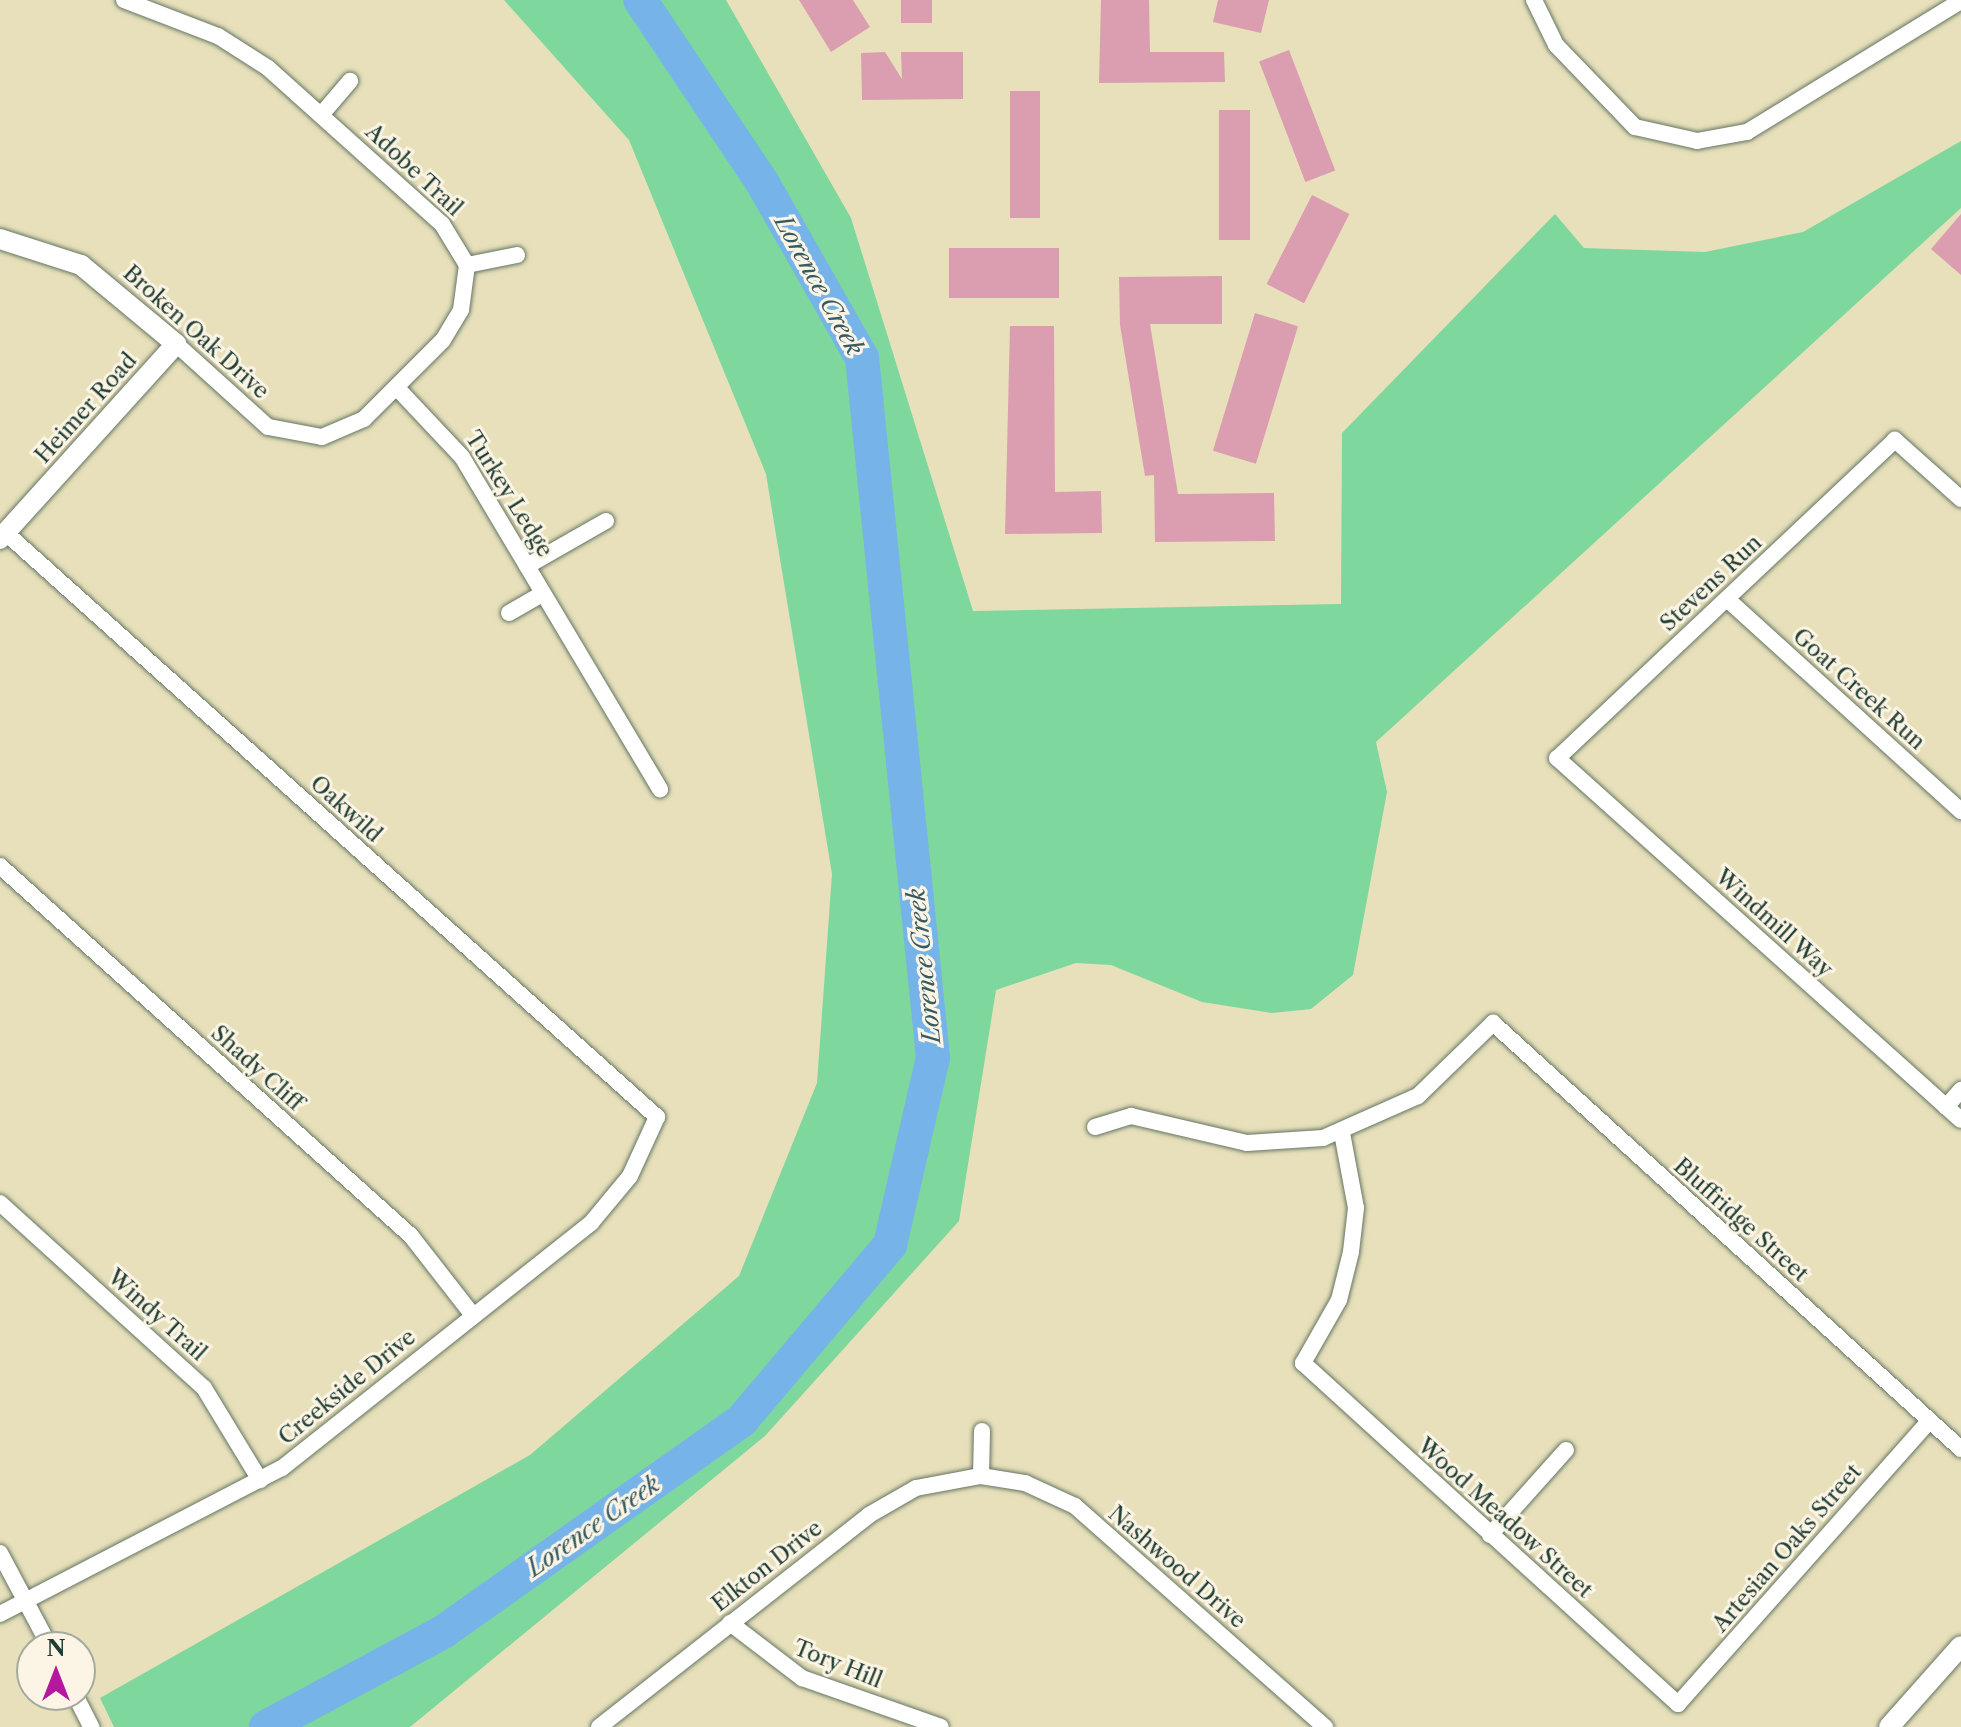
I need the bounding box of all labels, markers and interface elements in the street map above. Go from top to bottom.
street label: Adobe Trail [360,118,468,222]
water label: Lorence Creek [769,210,869,360]
street label: Broken Oak Drive [118,260,274,404]
street label: Heimer Road [29,347,143,469]
street label: Turkey Ledge [460,426,558,562]
street label: Stevens Run [1655,529,1767,637]
street label: Goat Creek Run [1787,623,1931,755]
street label: Oakwild [305,770,387,848]
street label: Windmill Way [1710,863,1838,983]
water label: Lorence Creek [902,887,946,1045]
street label: Shady Cliff [205,1020,309,1116]
street label: Bluffridge Street [1668,1153,1814,1287]
street label: Windy Trail [102,1263,212,1367]
street label: Creekside Drive [273,1324,421,1450]
street label: Wood Meadow Street [1412,1432,1598,1604]
street label: Artesian Oaks Street [1707,1459,1867,1637]
water label: Lorence Creek [521,1470,665,1582]
street label: Nashwood Drive [1103,1500,1251,1634]
street label: Elkton Drive [707,1515,827,1617]
north arrow [16,1631,96,1711]
street label: Tory Hill [790,1634,886,1694]
text: N [46,1635,66,1662]

